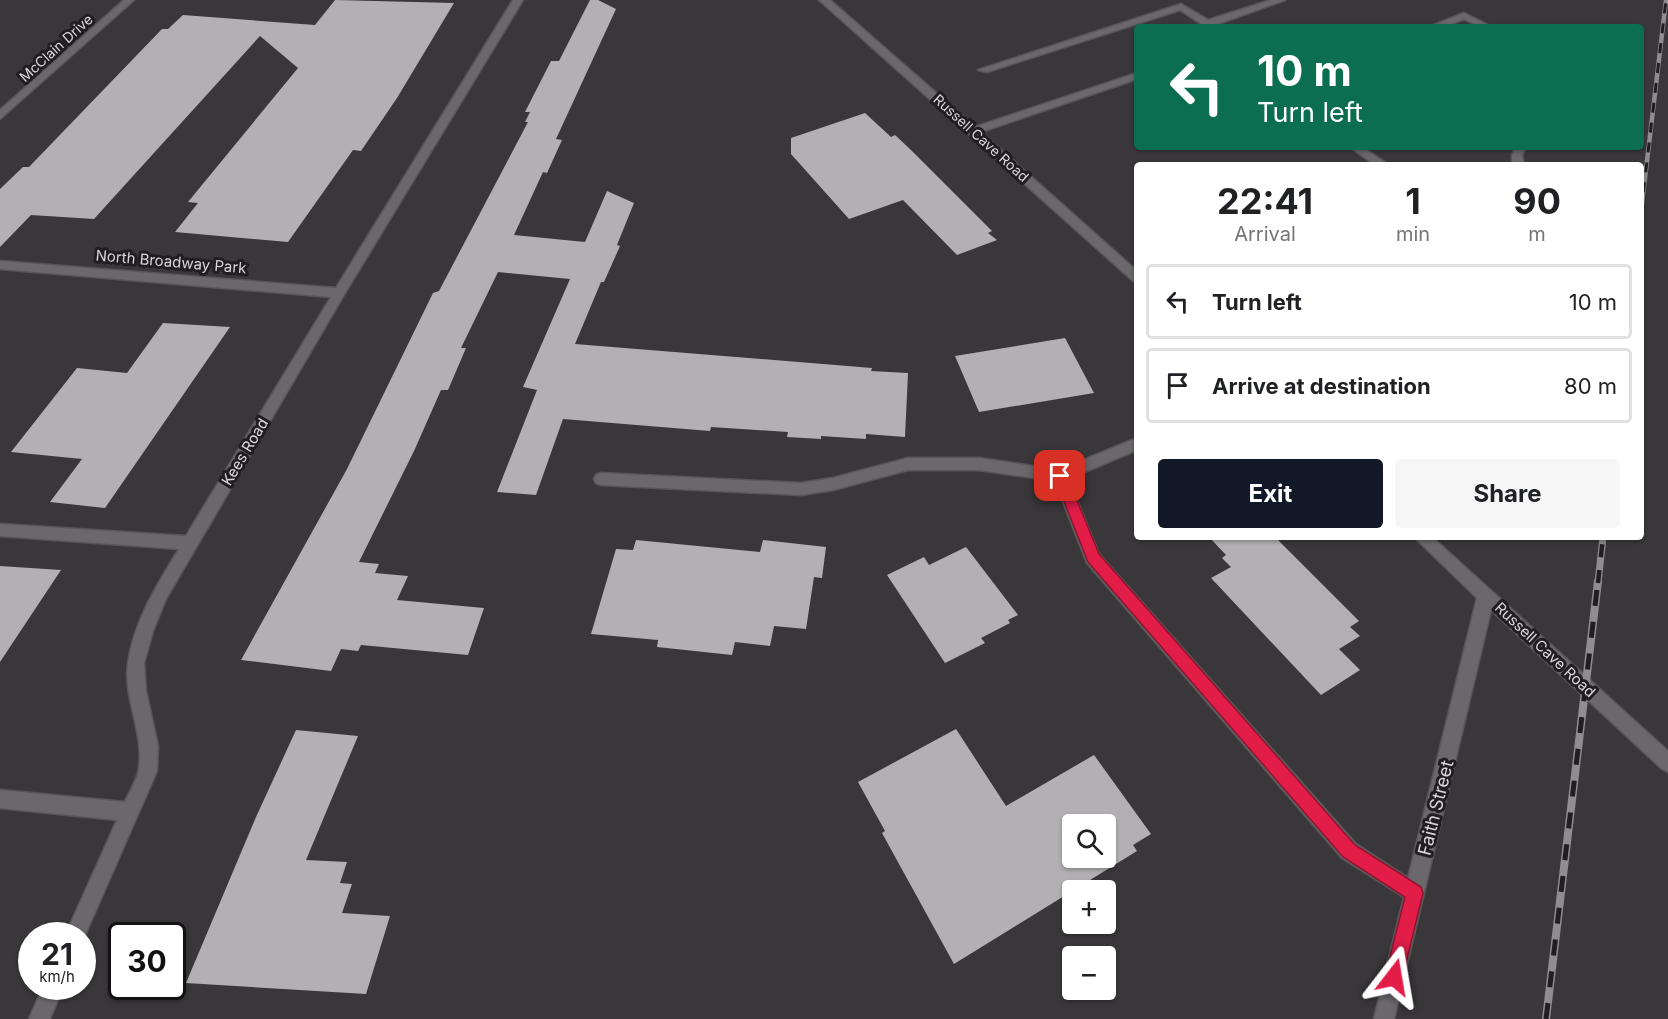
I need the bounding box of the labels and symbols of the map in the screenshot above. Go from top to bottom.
street label: McClain Drive [16,10,96,85]
street label: Russell Cave Road [930,90,1032,185]
street label: North Broadway Park [95,245,248,278]
street label: Kees Road [217,415,272,489]
pin [1034,450,1085,501]
street label: Russell Cave Road [1491,598,1600,701]
street label: Faith Street [1414,758,1457,858]
speed limit sign: 30 [108,922,186,1000]
position arrow [1362,945,1426,1009]

